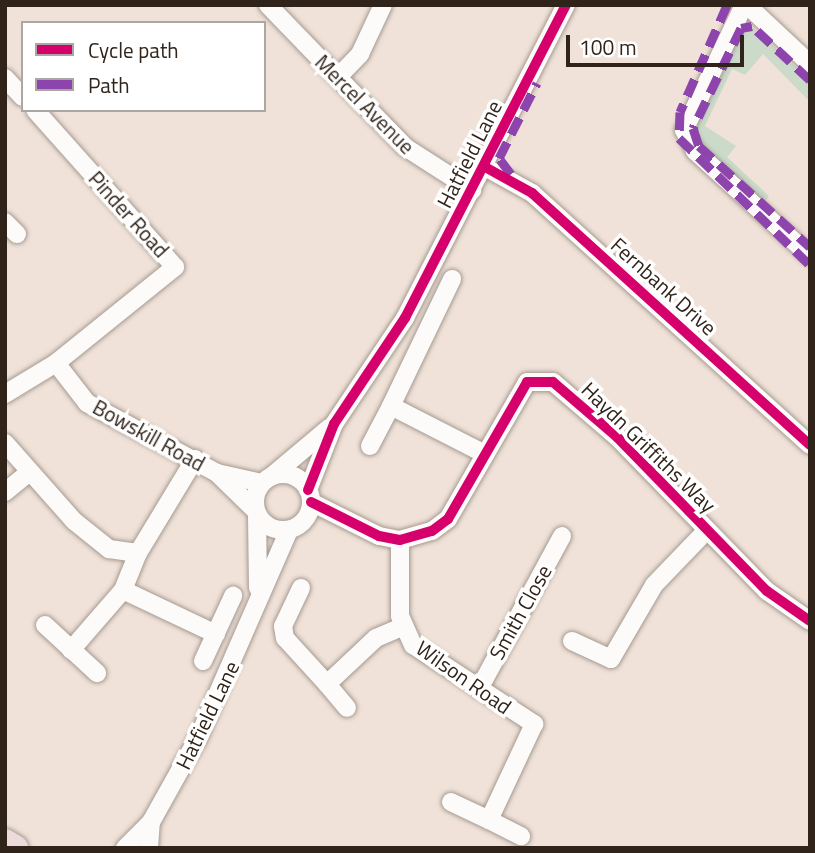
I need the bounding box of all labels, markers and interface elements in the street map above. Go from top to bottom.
legend [21,21,266,112]
scale bar [570,21,748,65]
text: 100 m [579,31,636,63]
text: Cycle path [88,34,179,66]
street label: Mercel Avenue [310,49,420,159]
text: Path [88,69,130,101]
street label: Hatfield Lane [431,96,507,212]
street label: Pinder Road [84,166,174,262]
street label: Fernbank Drive [606,232,722,340]
street label: Haydn Griffiths Way [577,377,721,517]
street label: Bowskill Road [89,394,209,476]
street label: Smith Close [484,560,556,664]
street label: Wilson Road [412,635,516,719]
street label: Hatfield Lane [170,657,244,773]

